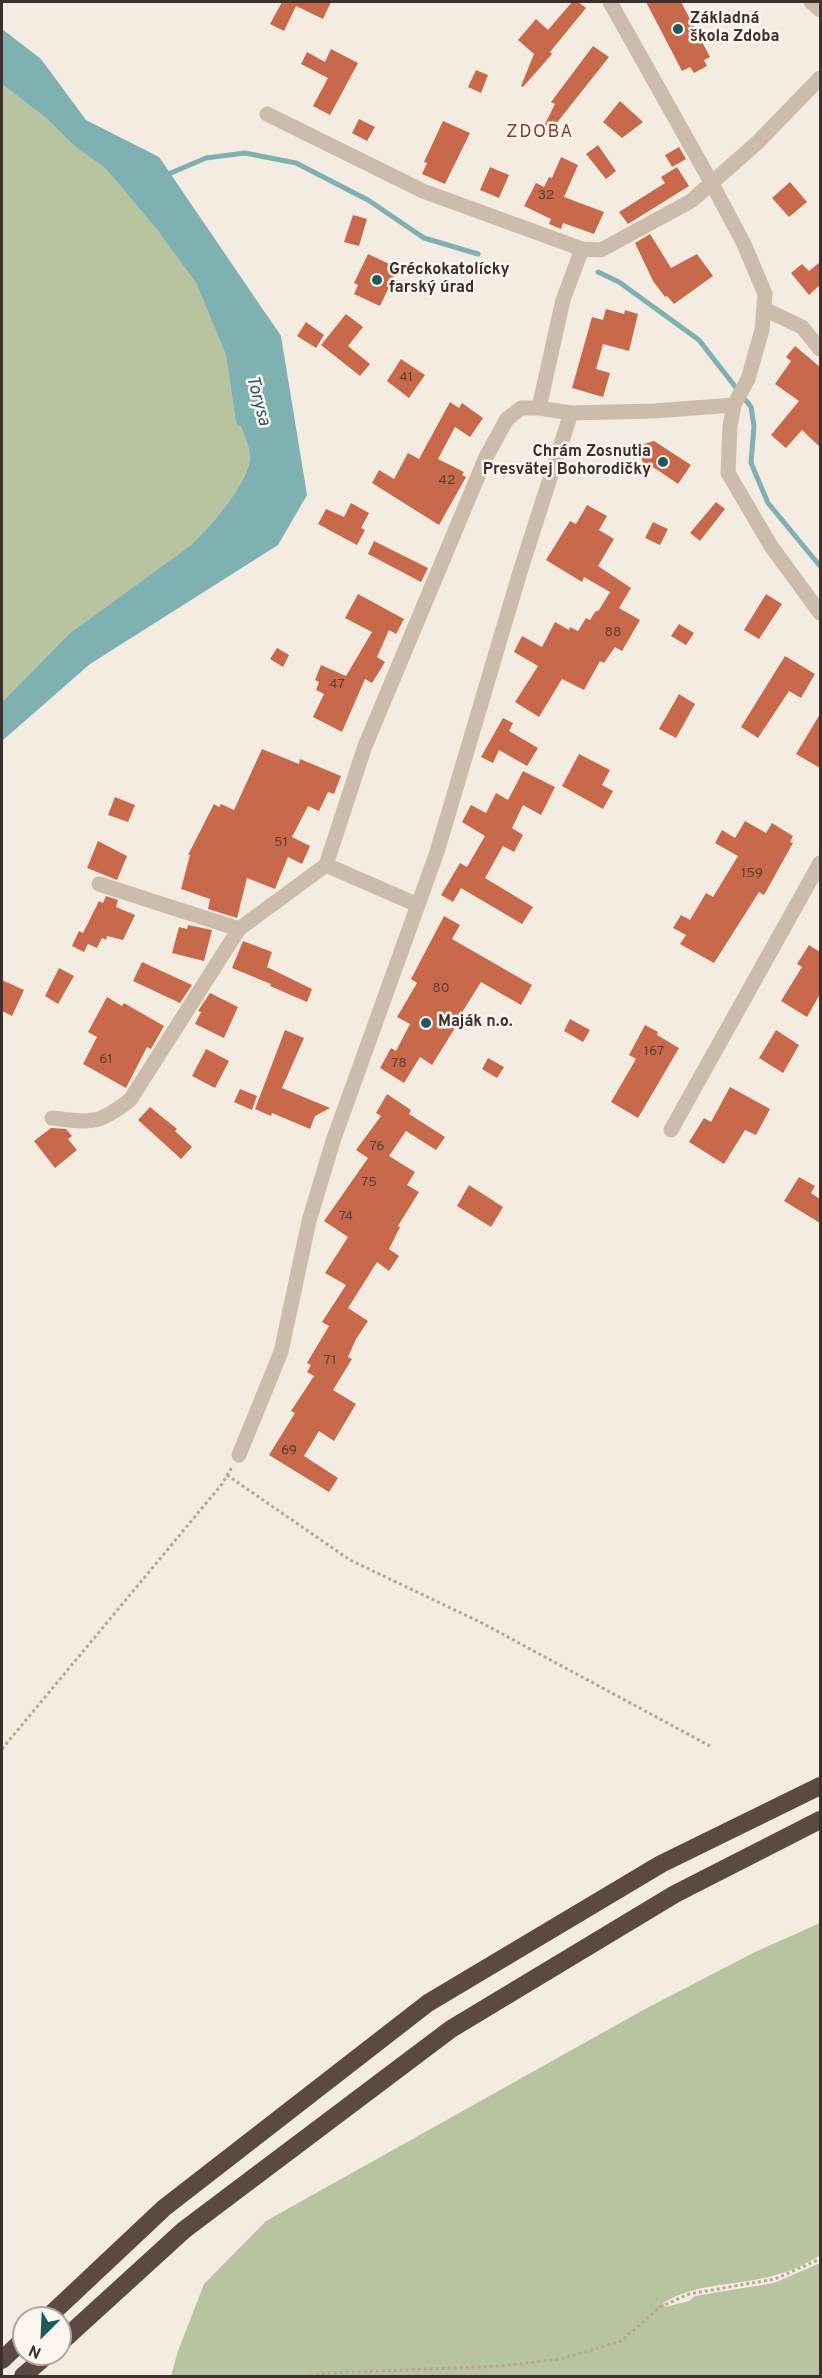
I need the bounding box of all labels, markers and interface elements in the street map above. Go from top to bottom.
place label: Základná škola Zdoba [690,10,780,48]
marker: Základná škola Zdoba [671,22,685,36]
district label: ZDOBA [506,122,574,144]
house number: 32 [538,188,554,204]
place label: Gréckokatolícky farský úrad [389,261,510,299]
marker: Gréckokatolícky farský úrad [370,273,384,287]
house number: 41 [399,370,413,386]
water label: Torysa [240,374,274,428]
place label: Chrám Zosnutia Presvätej Bohorodičky [483,443,651,481]
marker: Chrám Zosnutia Presvätej Bohorodičky [656,455,670,469]
house number: 42 [438,473,456,489]
house number: 88 [604,625,622,641]
house number: 47 [329,677,345,693]
house number: 51 [274,835,288,851]
house number: 159 [741,866,763,882]
house number: 80 [432,981,450,997]
place label: Maják n.o. [438,1013,513,1033]
marker: Maják n.o. [419,1016,433,1030]
house number: 167 [644,1044,664,1060]
house number: 61 [99,1052,113,1068]
house number: 78 [391,1056,407,1072]
house number: 76 [370,1139,384,1155]
house number: 75 [361,1175,377,1191]
house number: 74 [339,1209,353,1225]
house number: 71 [324,1353,336,1369]
house number: 69 [281,1443,297,1459]
north arrow [12,2306,72,2366]
text: N [26,2339,45,2362]

